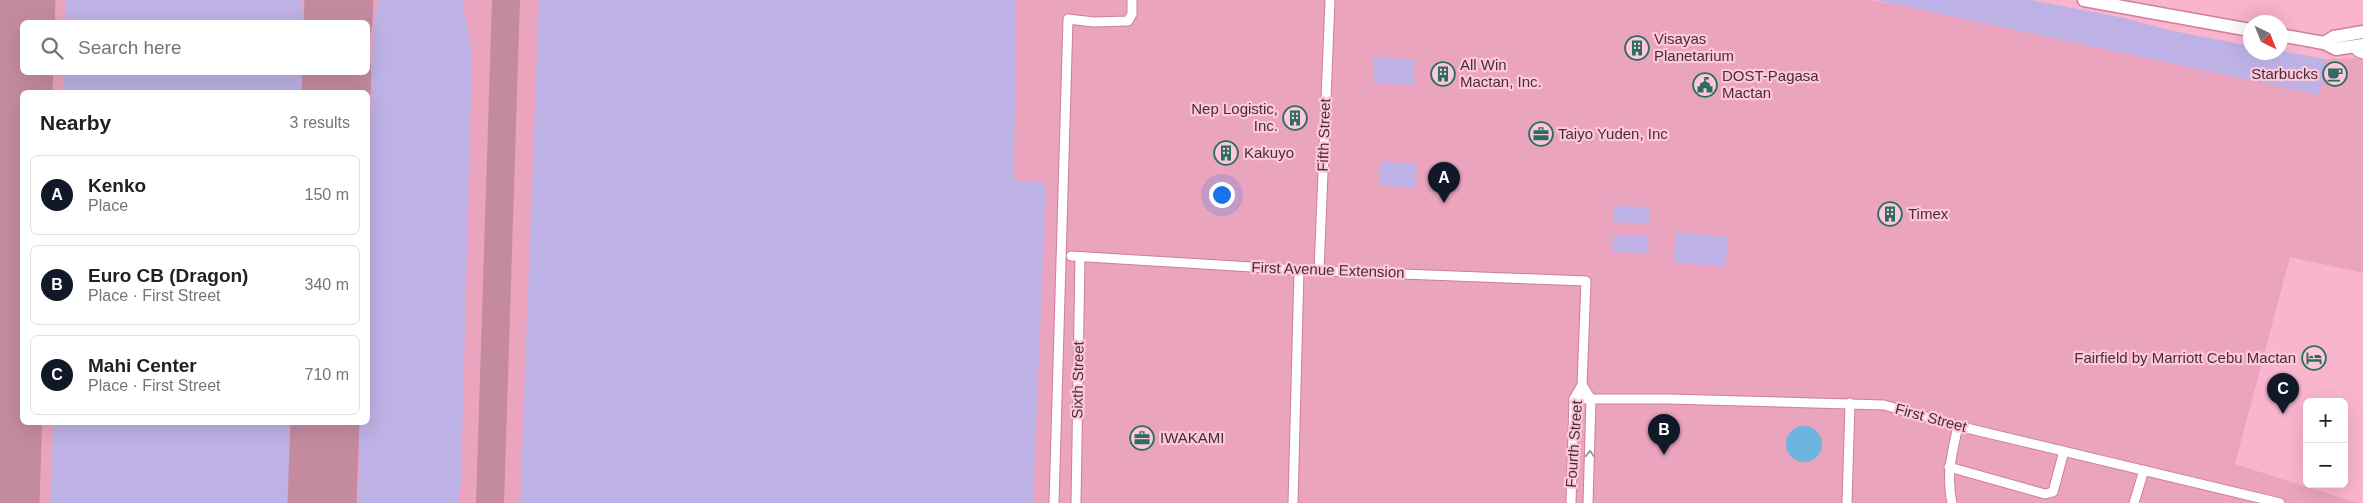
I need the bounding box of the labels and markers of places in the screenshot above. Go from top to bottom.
place label: Visayas Planetarium [1654,30,1734,64]
building icon: Visayas Planetarium [1624,35,1650,61]
place label: All Win Mactan, Inc. [1460,56,1542,90]
building icon: All Win Mactan, Inc. [1430,61,1456,87]
cafe icon: Starbucks [2322,61,2348,87]
place label: Starbucks [2251,65,2318,82]
place label: DOST-Pagasa Mactan [1722,67,1819,101]
public building icon: DOST-Pagasa Mactan [1692,72,1718,98]
place label: Nep Logistic, Inc. [1191,100,1278,134]
building icon: Nep Logistic, Inc. [1282,105,1308,131]
office icon: Taiyo Yuden, Inc [1528,121,1554,147]
place label: Taiyo Yuden, Inc [1558,125,1668,142]
building icon: Kakuyo [1213,140,1239,166]
place label: Kakuyo [1244,144,1294,161]
pin: A [1428,162,1460,203]
building icon: Timex [1877,201,1903,227]
place label: Timex [1908,205,1949,222]
hotel icon: Fairfield by Marriott Cebu Mactan [2301,345,2327,371]
place label: Fairfield by Marriott Cebu Mactan [2074,349,2296,366]
pin: C [2267,373,2299,414]
pin: B [1648,414,1680,455]
office icon: IWAKAMI [1129,425,1155,451]
place label: IWAKAMI [1160,429,1224,446]

